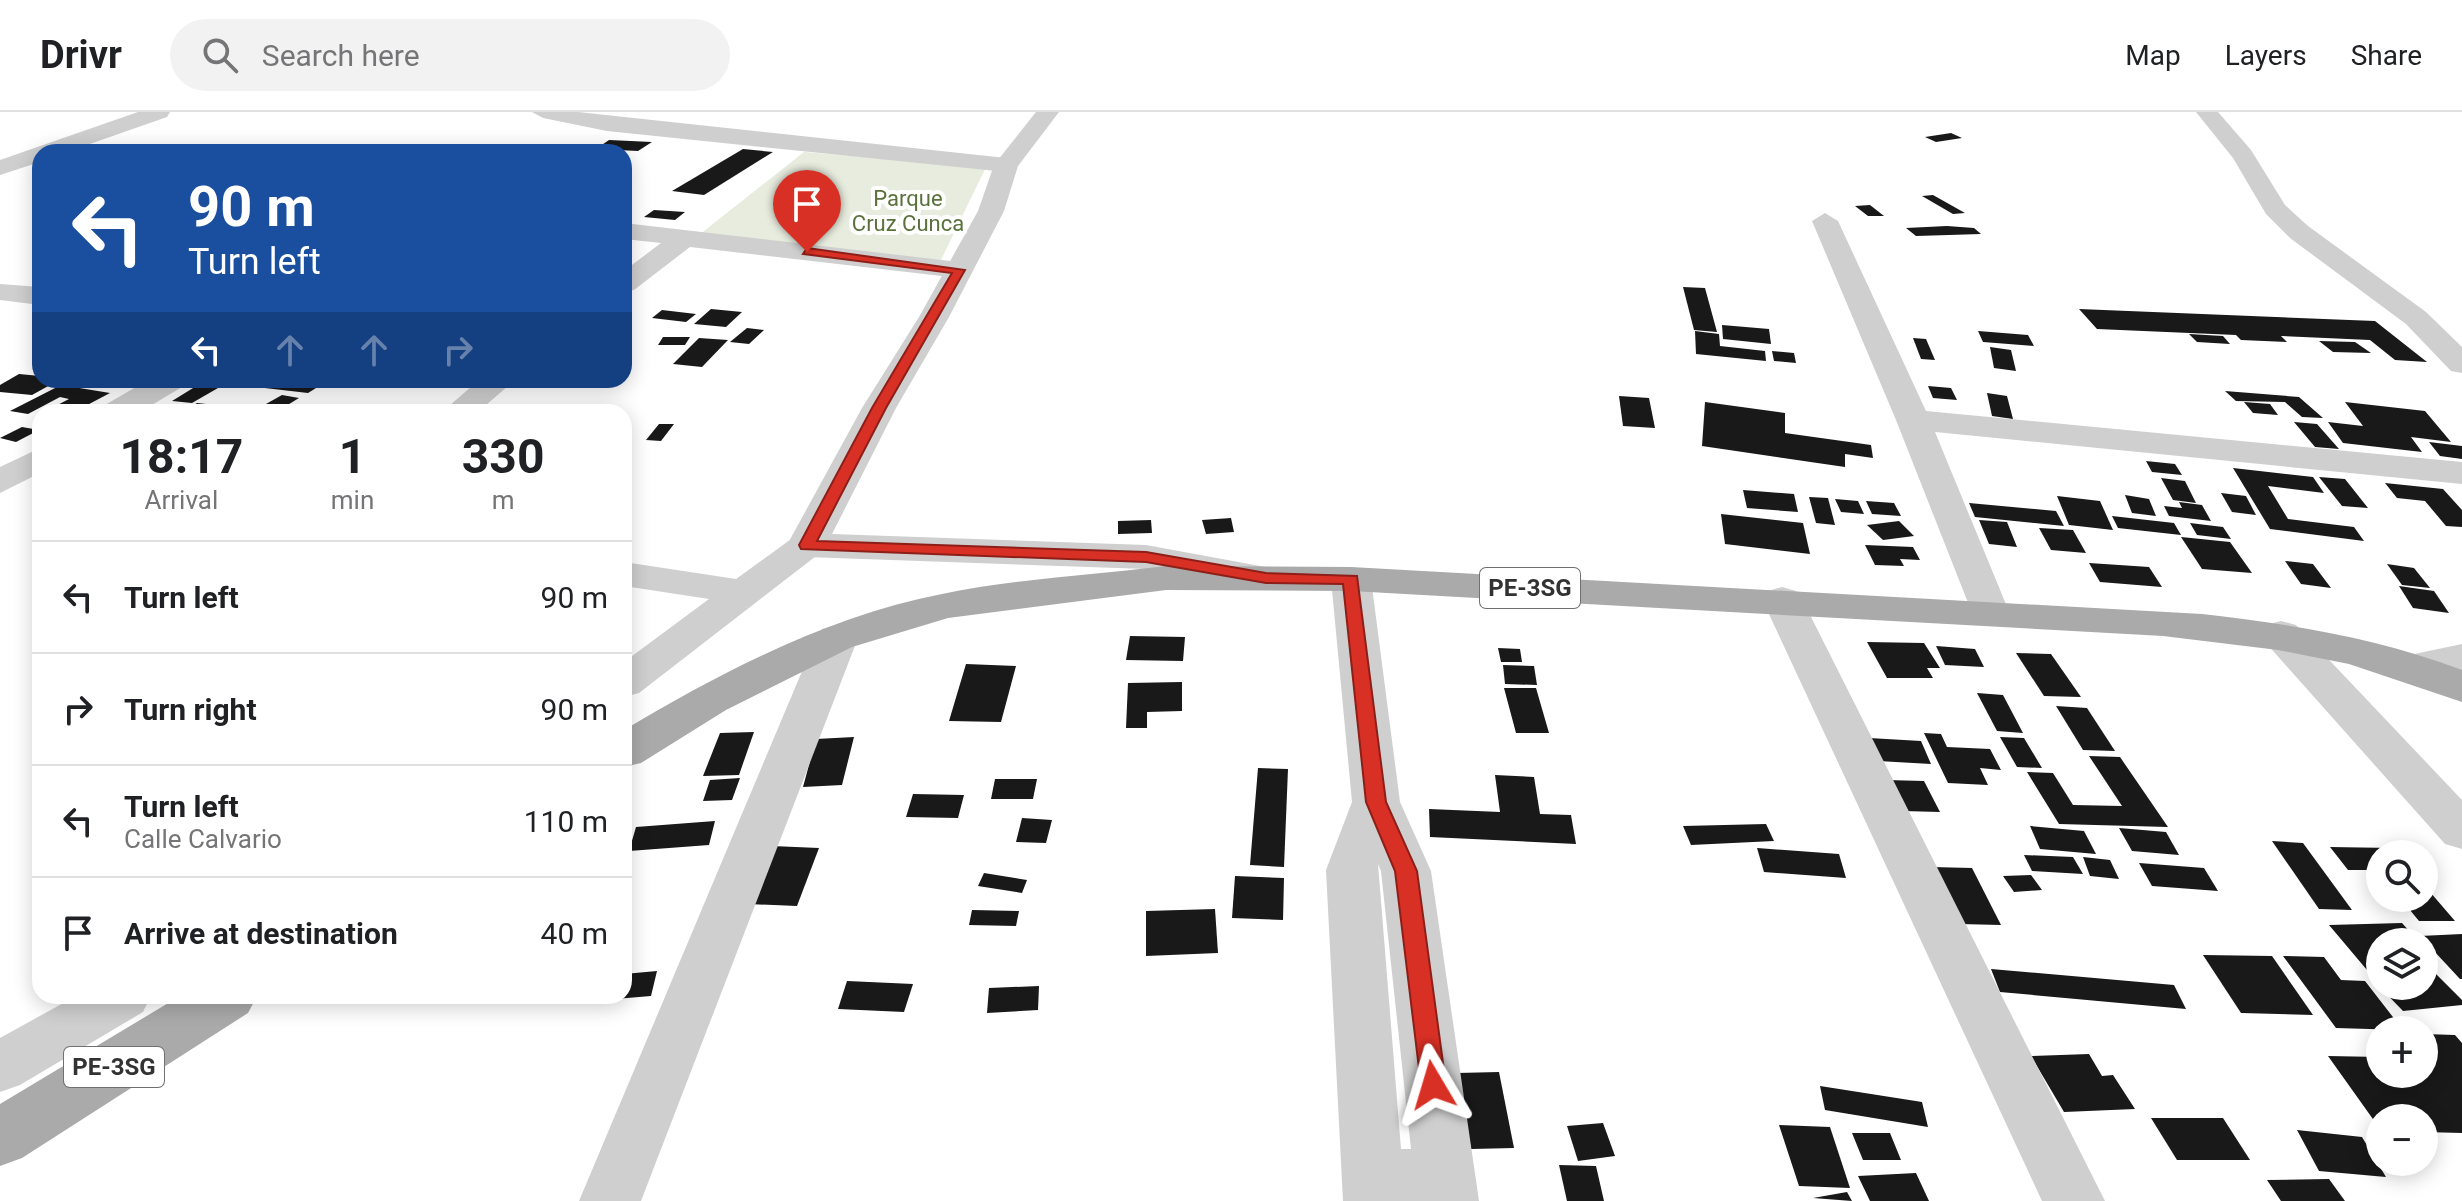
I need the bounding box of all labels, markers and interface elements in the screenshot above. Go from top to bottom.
search box [170,19,730,91]
text: Drivr [40,33,122,77]
icon: search [198,33,242,77]
text: Search here [262,38,420,73]
text: Map [2125,39,2181,72]
text: Layers [2225,39,2307,72]
text: Share [2351,39,2422,72]
pin [773,170,841,252]
text: 90 m [188,174,315,240]
icon: left [56,176,160,280]
icon: arrive [785,182,829,226]
park label: Parque Cruz Cunca [852,186,964,236]
text: Turn left [188,241,321,283]
icon: left [184,328,228,372]
icon: ahead [268,328,312,372]
icon: ahead [352,328,396,372]
icon: right [436,328,480,372]
text: 18:17 [120,428,243,485]
text: 1 [339,428,366,485]
text: 330 [462,428,544,485]
text: Arrival [145,485,218,515]
text: min [331,485,374,515]
text: m [492,485,515,515]
road number: PE-3SG [1480,568,1580,608]
icon: left [56,575,100,619]
text: Turn left [124,580,239,615]
text: 90 m [541,580,608,615]
icon: right [56,687,100,731]
text: Turn right [124,692,257,727]
text: 90 m [541,692,608,727]
text: Turn left [124,789,239,824]
icon: left [56,799,100,843]
text: 110 m [524,804,608,839]
text: Calle Calvario [124,824,282,854]
map controls [2366,840,2438,1176]
button: search [2366,840,2438,912]
icon: arrive [56,911,100,955]
text: Arrive at destination [124,916,398,951]
text: 40 m [541,916,608,951]
button: layers [2366,928,2438,1000]
button: + [2366,1016,2438,1088]
position arrow [1391,1043,1475,1127]
road number: PE-3SG [64,1047,164,1087]
button: − [2366,1104,2438,1176]

